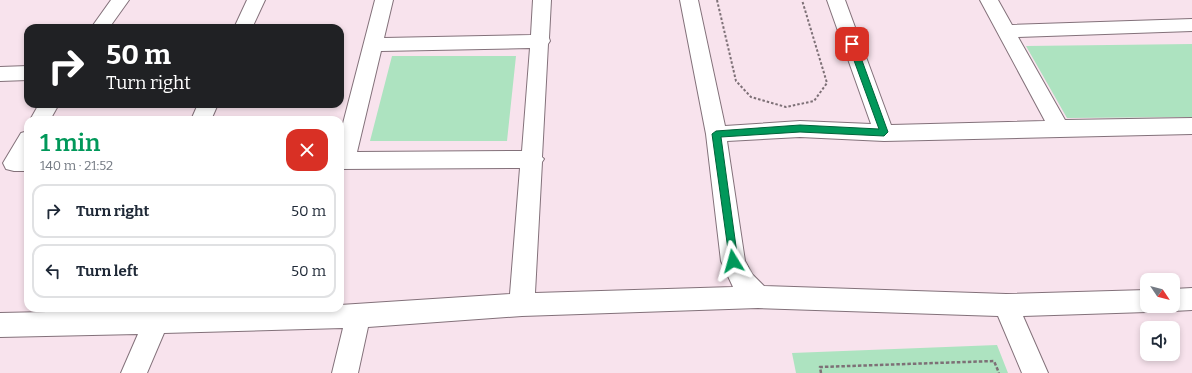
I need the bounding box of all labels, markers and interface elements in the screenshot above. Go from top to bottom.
pin [835,27,869,61]
icon: arrive [841,33,863,55]
text: 50 m [106,38,171,71]
icon: right [40,40,92,92]
text: Turn right [106,72,191,94]
text: 1 min [40,129,100,157]
button: close [286,129,328,171]
text: 140 m · 21:52 [40,158,113,173]
icon: right [42,200,64,222]
text: Turn right [76,202,149,220]
text: 50 m [291,202,326,220]
position arrow [712,240,754,282]
icon: left [42,260,64,282]
text: Turn left [76,262,138,280]
text: 50 m [291,262,326,280]
north arrow [1140,273,1180,313]
map controls [1140,273,1180,361]
button: sound [1140,321,1180,361]

